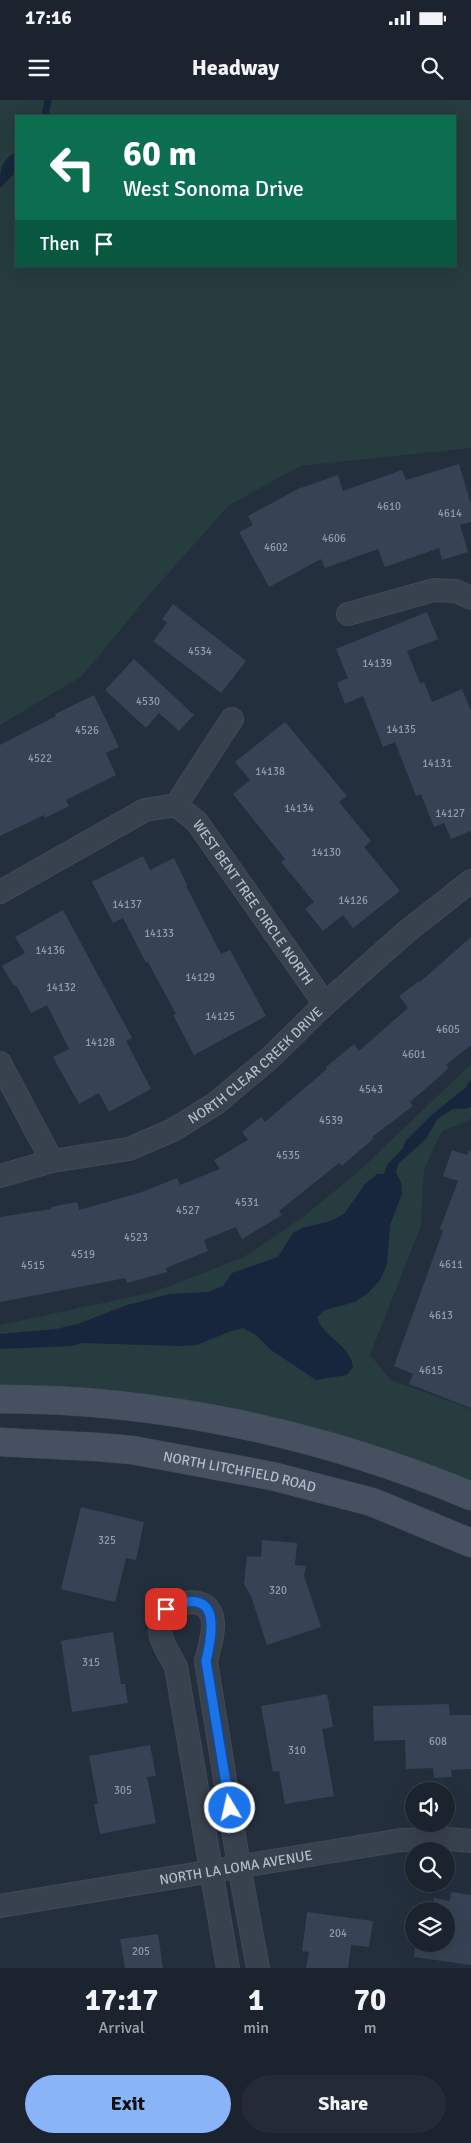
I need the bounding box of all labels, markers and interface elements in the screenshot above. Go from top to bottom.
text: 17:16 [25,6,72,30]
icon: menu [25,54,53,82]
text: Headway [192,54,279,81]
icon: search [418,54,446,82]
text: 60 m [123,132,197,175]
icon: left [40,135,105,200]
text: West Sonoma Drive [123,175,304,202]
icon: arrive [90,230,118,258]
text: Then [40,232,80,256]
house number: 4610 [377,500,401,513]
house number: 4614 [438,507,462,520]
house number: 4606 [322,532,346,545]
house number: 4602 [264,541,288,554]
house number: 4534 [188,645,212,658]
house number: 14139 [362,657,392,670]
house number: 4530 [136,695,160,708]
house number: 14135 [386,723,416,736]
house number: 4526 [75,724,99,737]
house number: 4522 [28,752,52,765]
house number: 14131 [422,757,452,770]
house number: 14138 [255,765,285,778]
house number: 14134 [284,802,314,815]
house number: 14127 [435,807,465,820]
street label: WEST BENT TREE CIRCLE NORTH [189,816,317,988]
house number: 14130 [311,846,341,859]
house number: 14126 [338,894,368,907]
house number: 14137 [112,898,142,911]
house number: 14133 [144,927,174,940]
house number: 14136 [35,944,65,957]
house number: 14129 [185,971,215,984]
house number: 14132 [46,981,76,994]
street label: NORTH CLEAR CREEK DRIVE [185,1003,326,1128]
house number: 14125 [205,1010,235,1023]
house number: 4605 [436,1023,460,1036]
house number: 14128 [85,1036,115,1049]
house number: 4601 [402,1048,426,1061]
house number: 4543 [359,1083,383,1096]
house number: 4539 [319,1114,343,1127]
house number: 4535 [276,1149,300,1162]
house number: 4531 [235,1196,259,1209]
house number: 4527 [176,1204,200,1217]
house number: 4523 [124,1231,148,1244]
house number: 4519 [71,1248,95,1261]
house number: 4611 [439,1258,463,1271]
house number: 4515 [21,1259,45,1272]
house number: 4613 [429,1309,453,1322]
house number: 4615 [419,1364,443,1377]
street label: NORTH LITCHFIELD ROAD [162,1448,318,1496]
house number: 325 [98,1534,116,1547]
house number: 320 [269,1584,287,1597]
pin [145,1588,187,1630]
icon: arrive [152,1595,180,1623]
house number: 315 [82,1656,100,1669]
house number: 608 [429,1735,447,1748]
house number: 310 [288,1744,306,1757]
position arrow [203,1781,255,1833]
map controls [405,1782,455,1952]
button: sound [405,1782,455,1832]
house number: 305 [114,1784,132,1797]
button: search [405,1842,455,1892]
street label: NORTH LA LOMA AVENUE [158,1847,314,1889]
button: layers [405,1902,455,1952]
house number: 204 [329,1927,347,1940]
house number: 205 [132,1945,150,1958]
text: 17:17 [85,1982,158,2019]
text: 1 [248,1982,264,2019]
text: 70 [354,1982,386,2019]
text: Arrival [99,2018,145,2038]
text: min [243,2018,269,2038]
text: m [364,2018,376,2038]
button: Exit [25,2075,231,2133]
button: Share [241,2075,446,2133]

